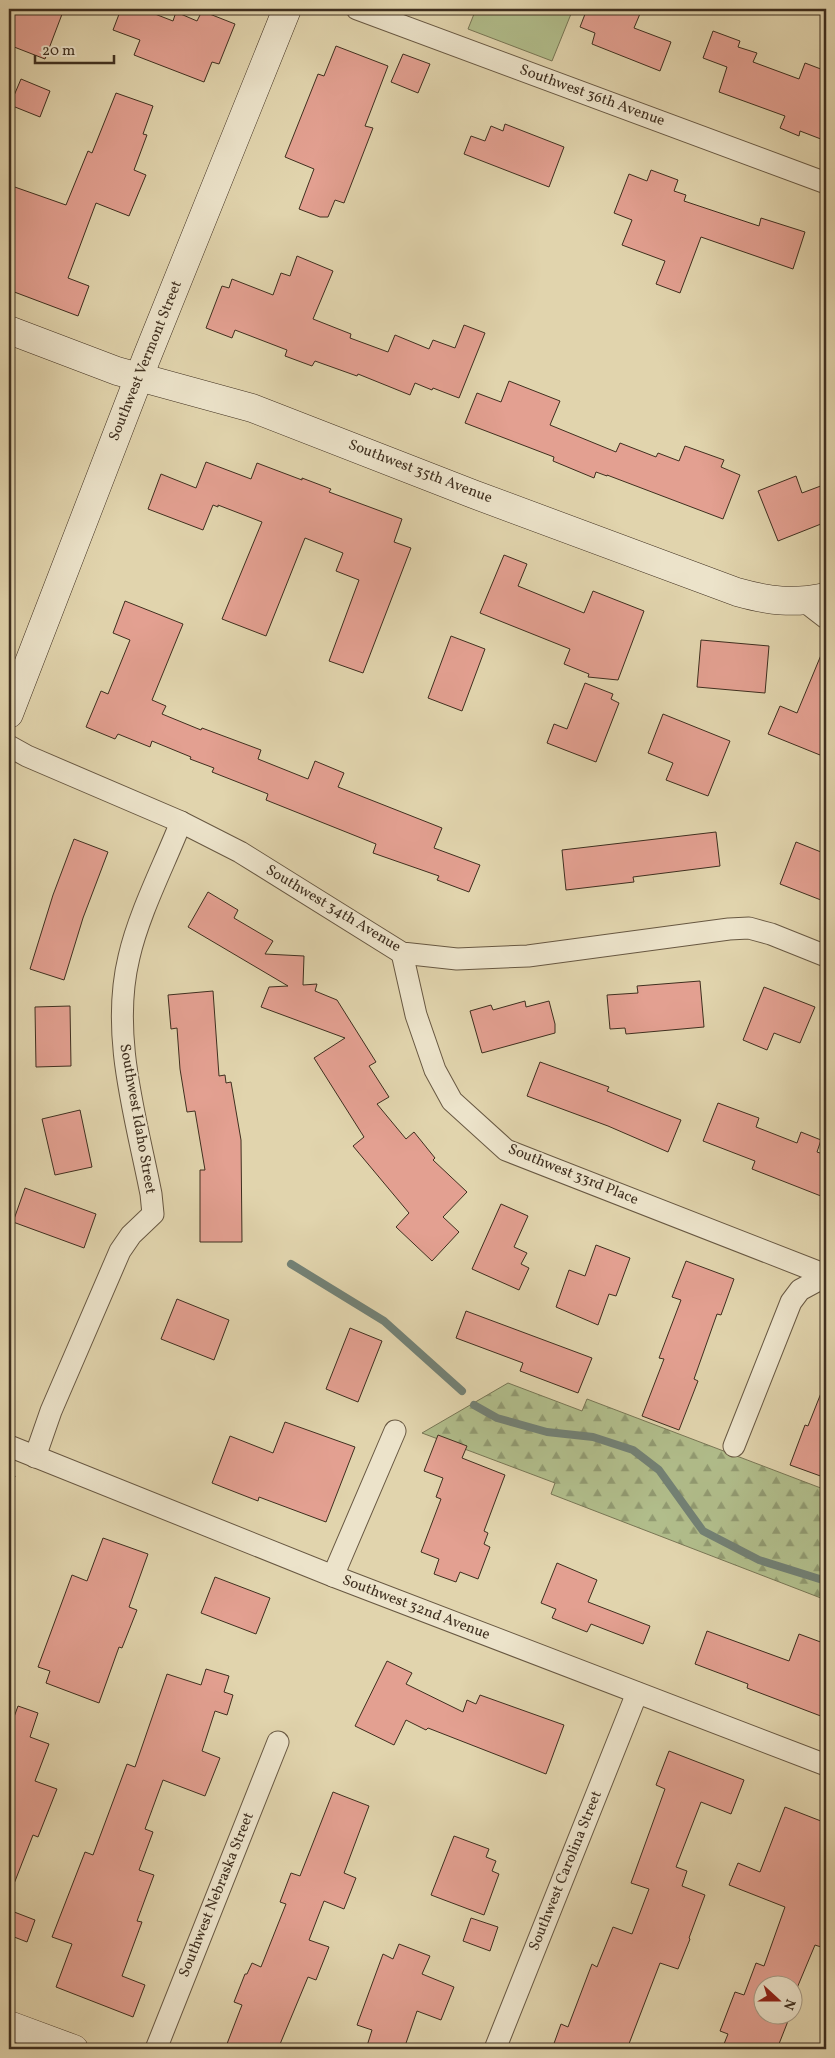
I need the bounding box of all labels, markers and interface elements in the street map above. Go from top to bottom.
scale bar [35,32,114,64]
text: 20 m [42,41,75,62]
street label: Southwest 36th Avenue [516,60,668,132]
street label: Southwest Vermont Street [104,278,188,444]
street label: Southwest 35th Avenue [345,435,495,509]
street label: Southwest 34th Avenue [261,860,405,958]
street label: Southwest Idaho Street [113,1042,161,1196]
street label: Southwest 33rd Place [505,1139,641,1211]
street label: Southwest 32nd Avenue [339,1570,493,1646]
street label: Southwest Carolina Street [524,1788,608,1954]
street label: Southwest Nebraska Street [174,1809,260,1981]
north arrow [752,1976,802,2026]
text: N [778,1996,799,2012]

